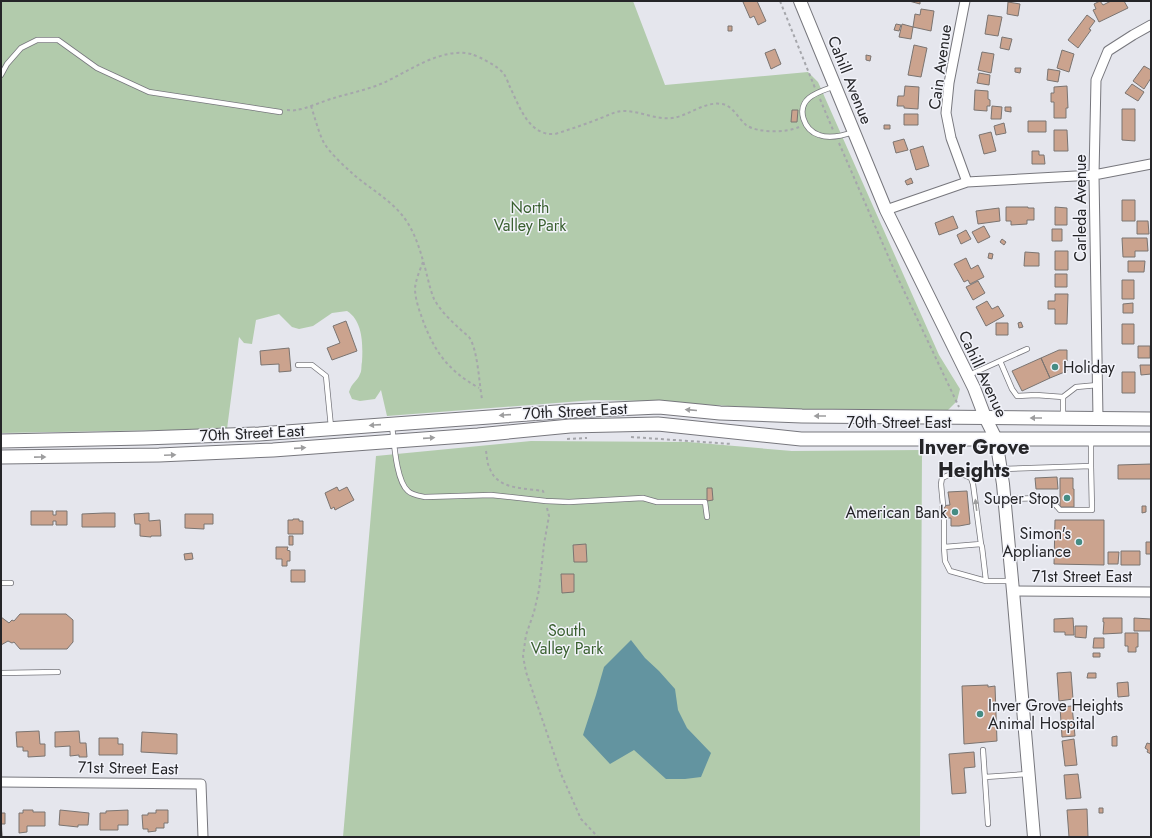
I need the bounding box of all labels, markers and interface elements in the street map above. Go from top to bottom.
street label: Cain Avenue [923,23,957,111]
street label: Cahill Avenue [822,32,878,128]
street label: Carleda Avenue [1069,154,1092,262]
park label: North Valley Park [494,196,567,237]
street label: Cahill Avenue [953,327,1013,421]
place label: Holiday [1063,356,1116,379]
marker: Holiday [1050,362,1060,372]
street label: 70th Street East [522,397,628,425]
one-way arrow [685,407,697,413]
street label: 70th Street East [847,411,952,434]
one-way arrow [499,412,511,419]
one-way arrow [813,413,826,419]
one-way arrow [1029,415,1042,421]
street label: 70th Street East [199,419,305,447]
one-way arrow [369,422,381,429]
district label: Inver Grove Heights [918,433,1030,485]
one-way arrow [423,434,435,441]
one-way arrow [294,444,306,451]
one-way arrow [164,451,176,458]
one-way arrow [34,454,47,460]
place label: Super Stop [984,487,1059,510]
marker: Super Stop [1062,493,1072,503]
one-way arrow [973,499,979,511]
place label: American Bank [845,501,948,524]
marker: American Bank [950,507,960,517]
place label: Simon's Appliance [1002,522,1071,563]
marker: Simon's Appliance [1074,537,1084,547]
street label: 71st Street East [1032,565,1132,588]
park label: South Valley Park [531,619,604,660]
place label: Inver Grove Heights Animal Hospital [988,694,1123,735]
marker: Inver Grove Heights Animal Hospital [975,709,985,719]
street label: 71st Street East [78,756,179,780]

